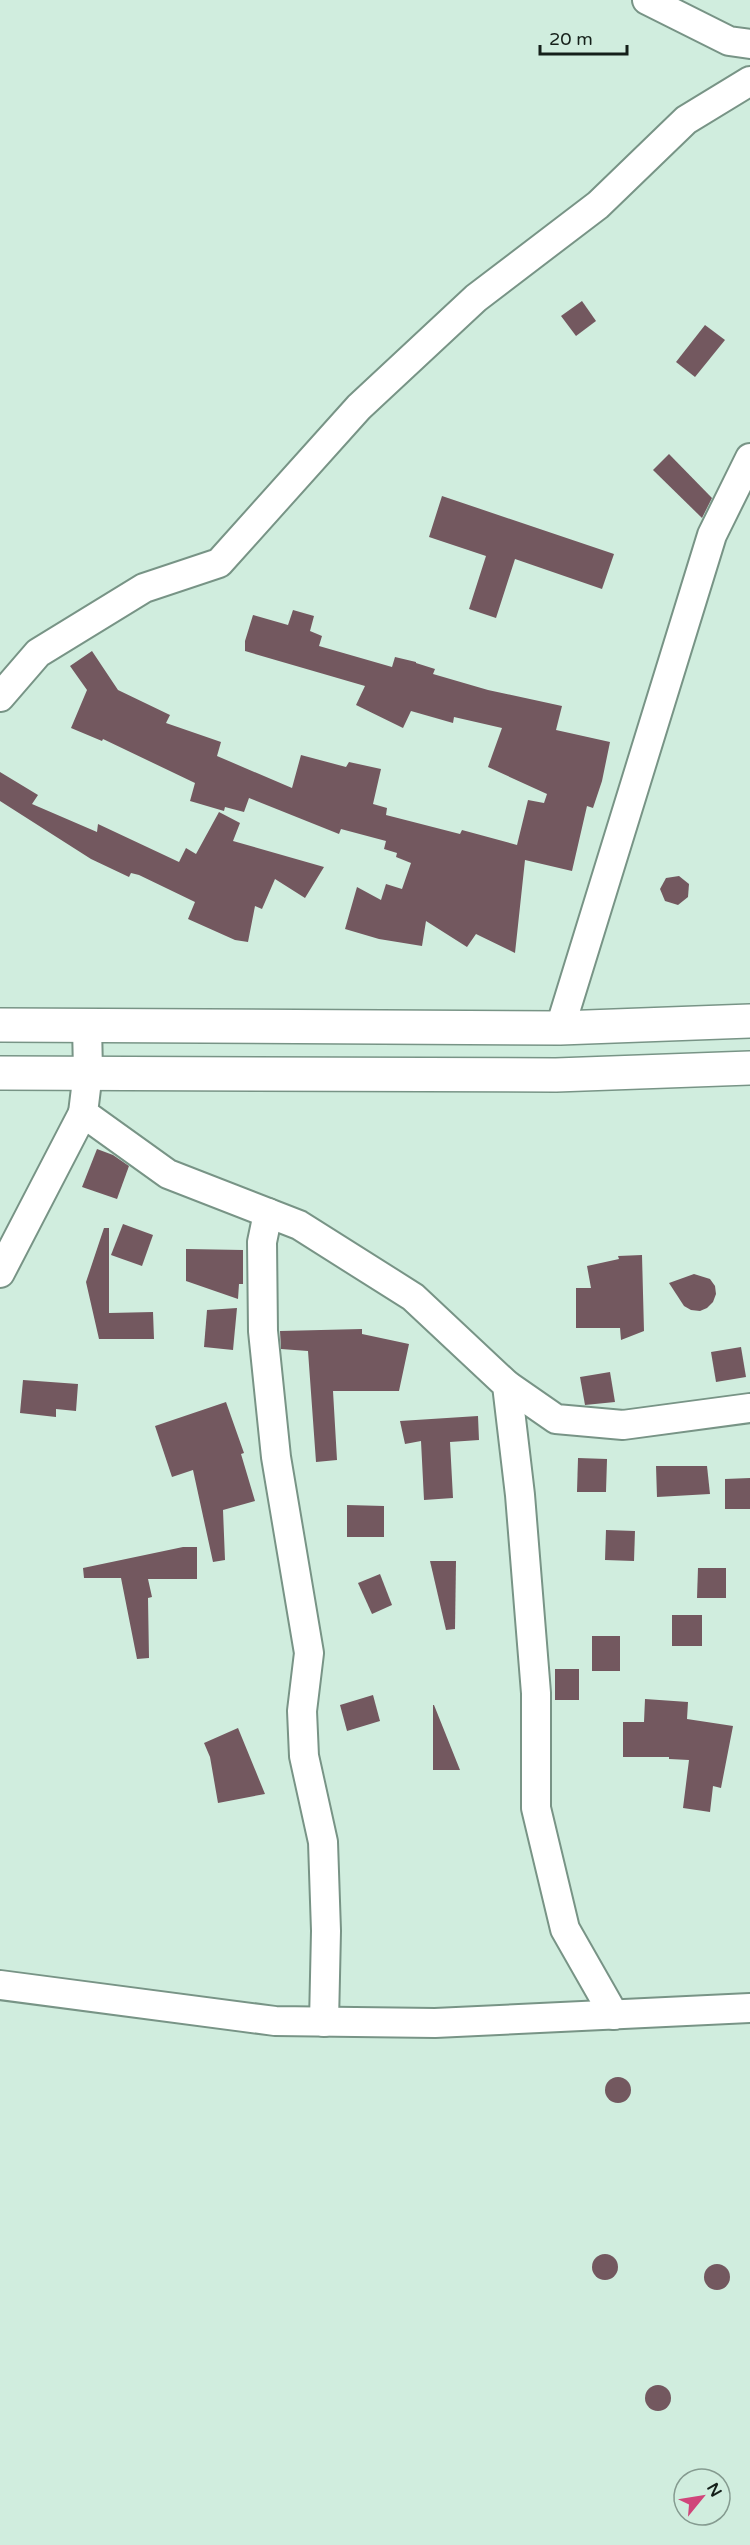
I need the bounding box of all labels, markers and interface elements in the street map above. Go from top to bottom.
scale bar [540,18,627,56]
text: 20 m [549,28,593,50]
north arrow [672,2467,732,2527]
text: N [702,2479,726,2501]

